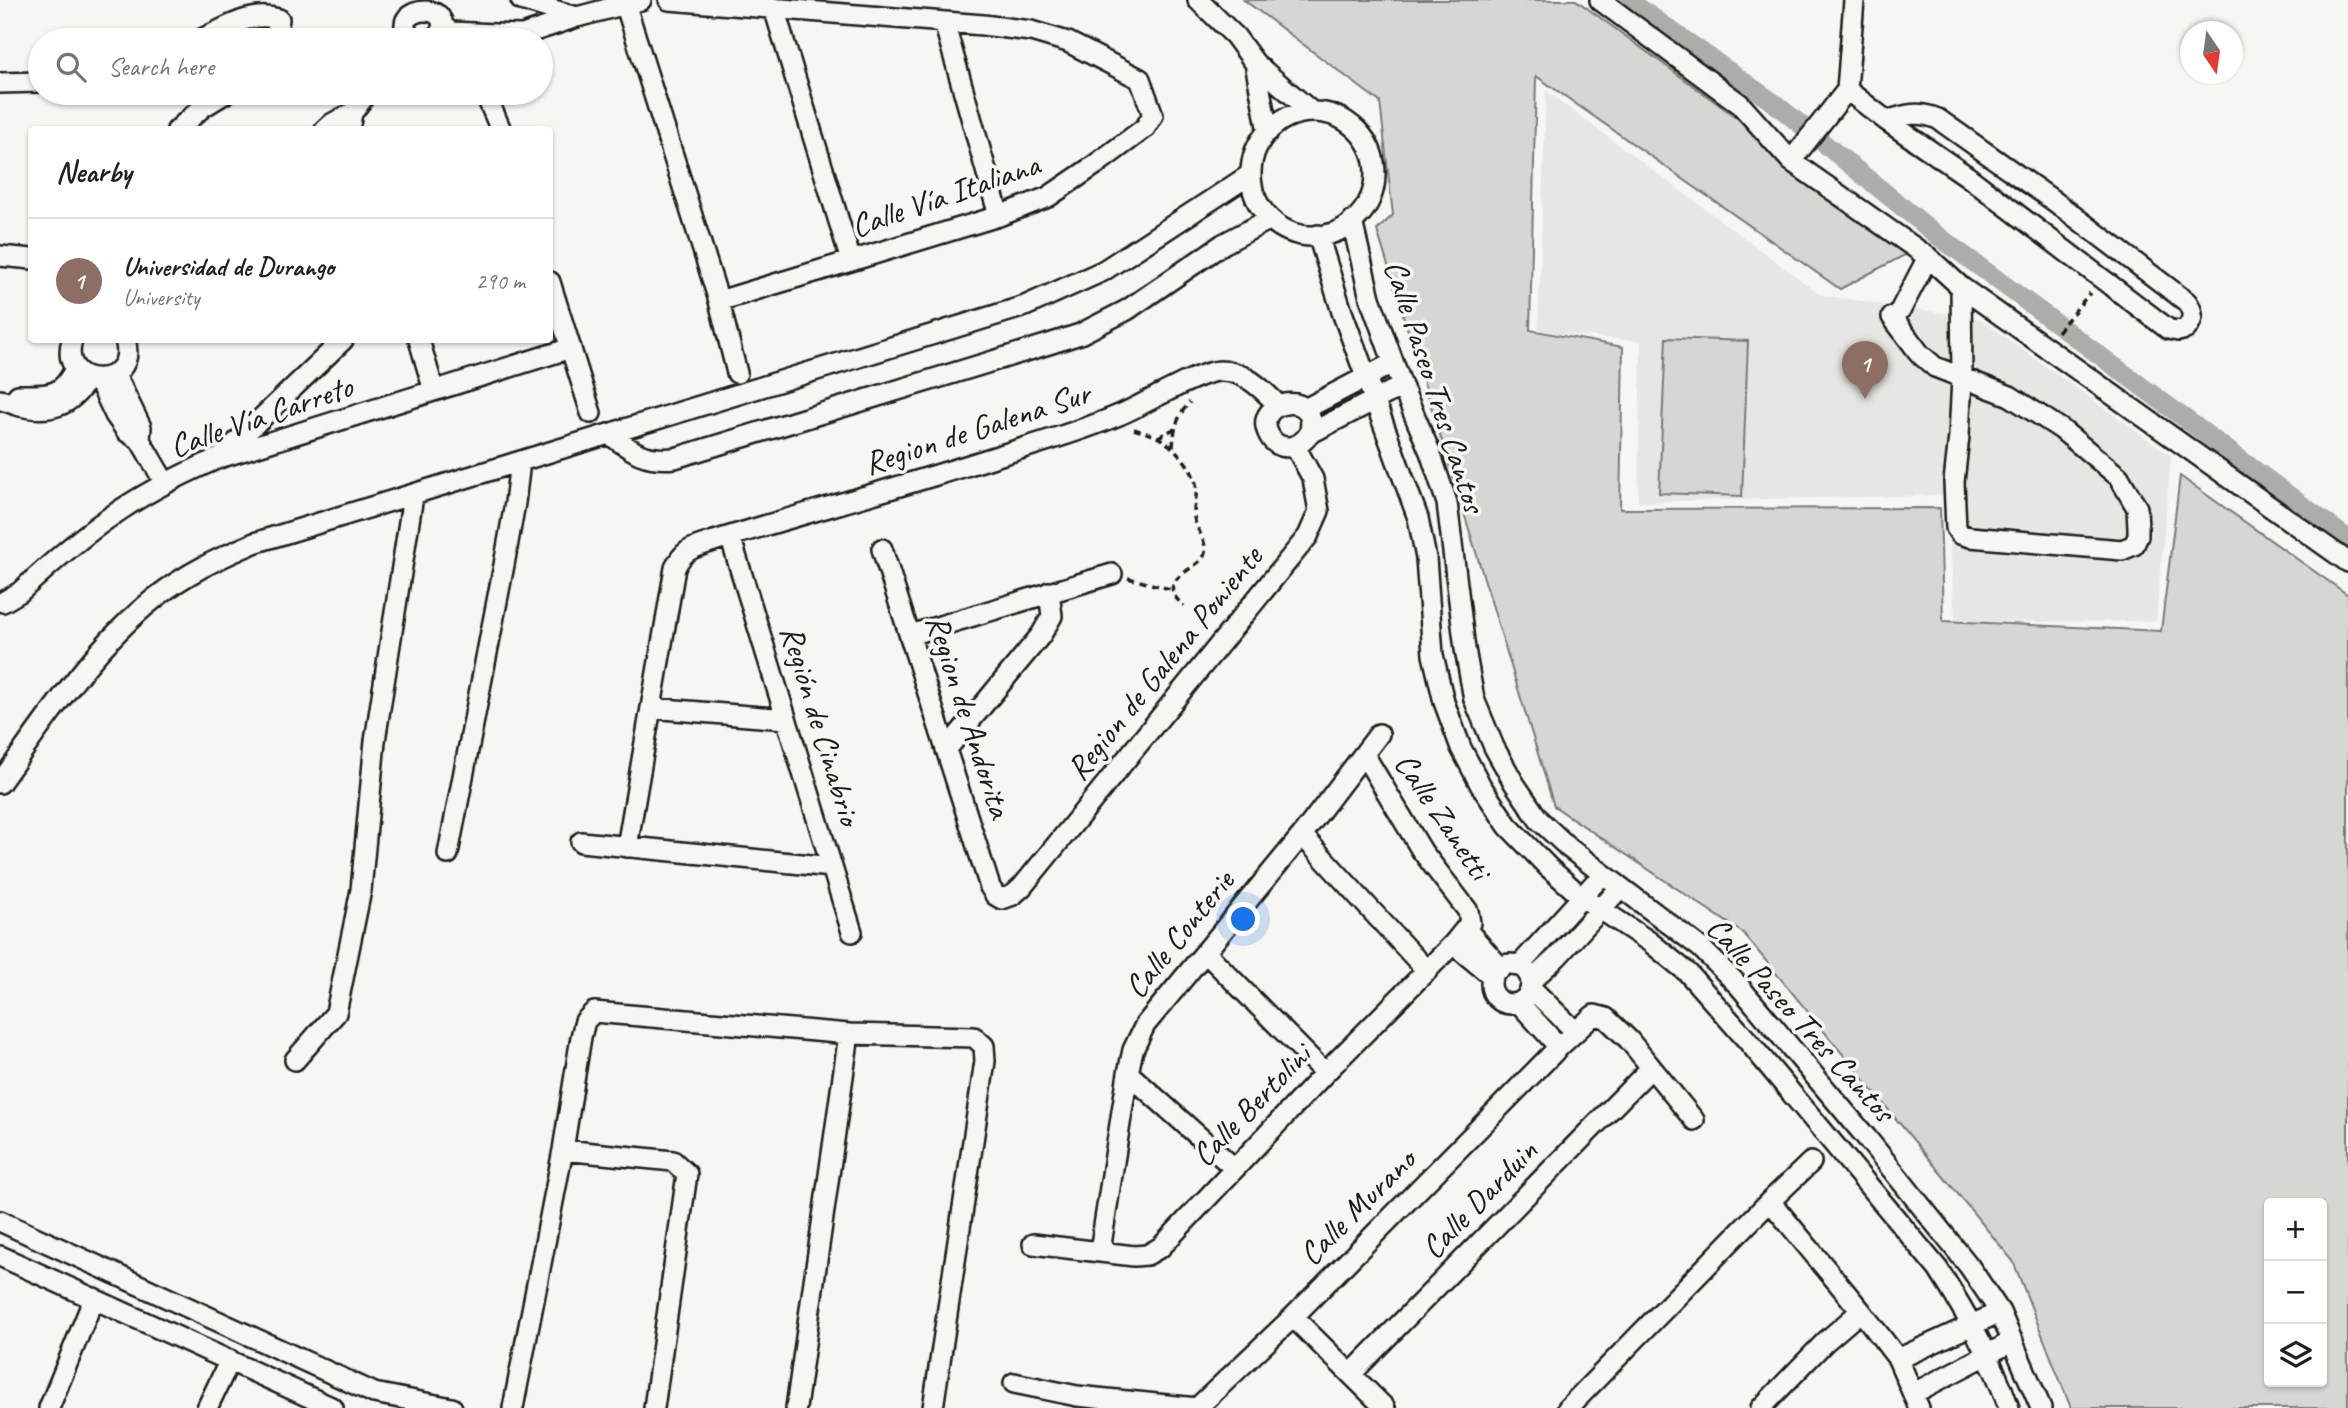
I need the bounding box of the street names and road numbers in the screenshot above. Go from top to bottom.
street label: Calle Vía Italiana [845,143,1046,247]
street label: Calle Paseo Tres Cantos [1374,254,1496,520]
street label: Calle Vía Carreto [164,364,360,467]
street label: Region de Galena Sur [859,371,1098,484]
street label: Region de Galena Poniente [1057,536,1273,789]
street label: Region de Andorita [916,609,1022,825]
street label: Región de Cinabrio [771,620,872,833]
street label: Calle Zanetti [1385,744,1503,891]
street label: Calle Conterie [1115,860,1245,1007]
street label: Calle Paseo Tres Cantos [1697,907,1906,1133]
street label: Calle Bertolini [1182,1032,1322,1175]
street label: Calle Darduin [1412,1130,1546,1268]
street label: Calle Murano [1290,1137,1427,1274]

